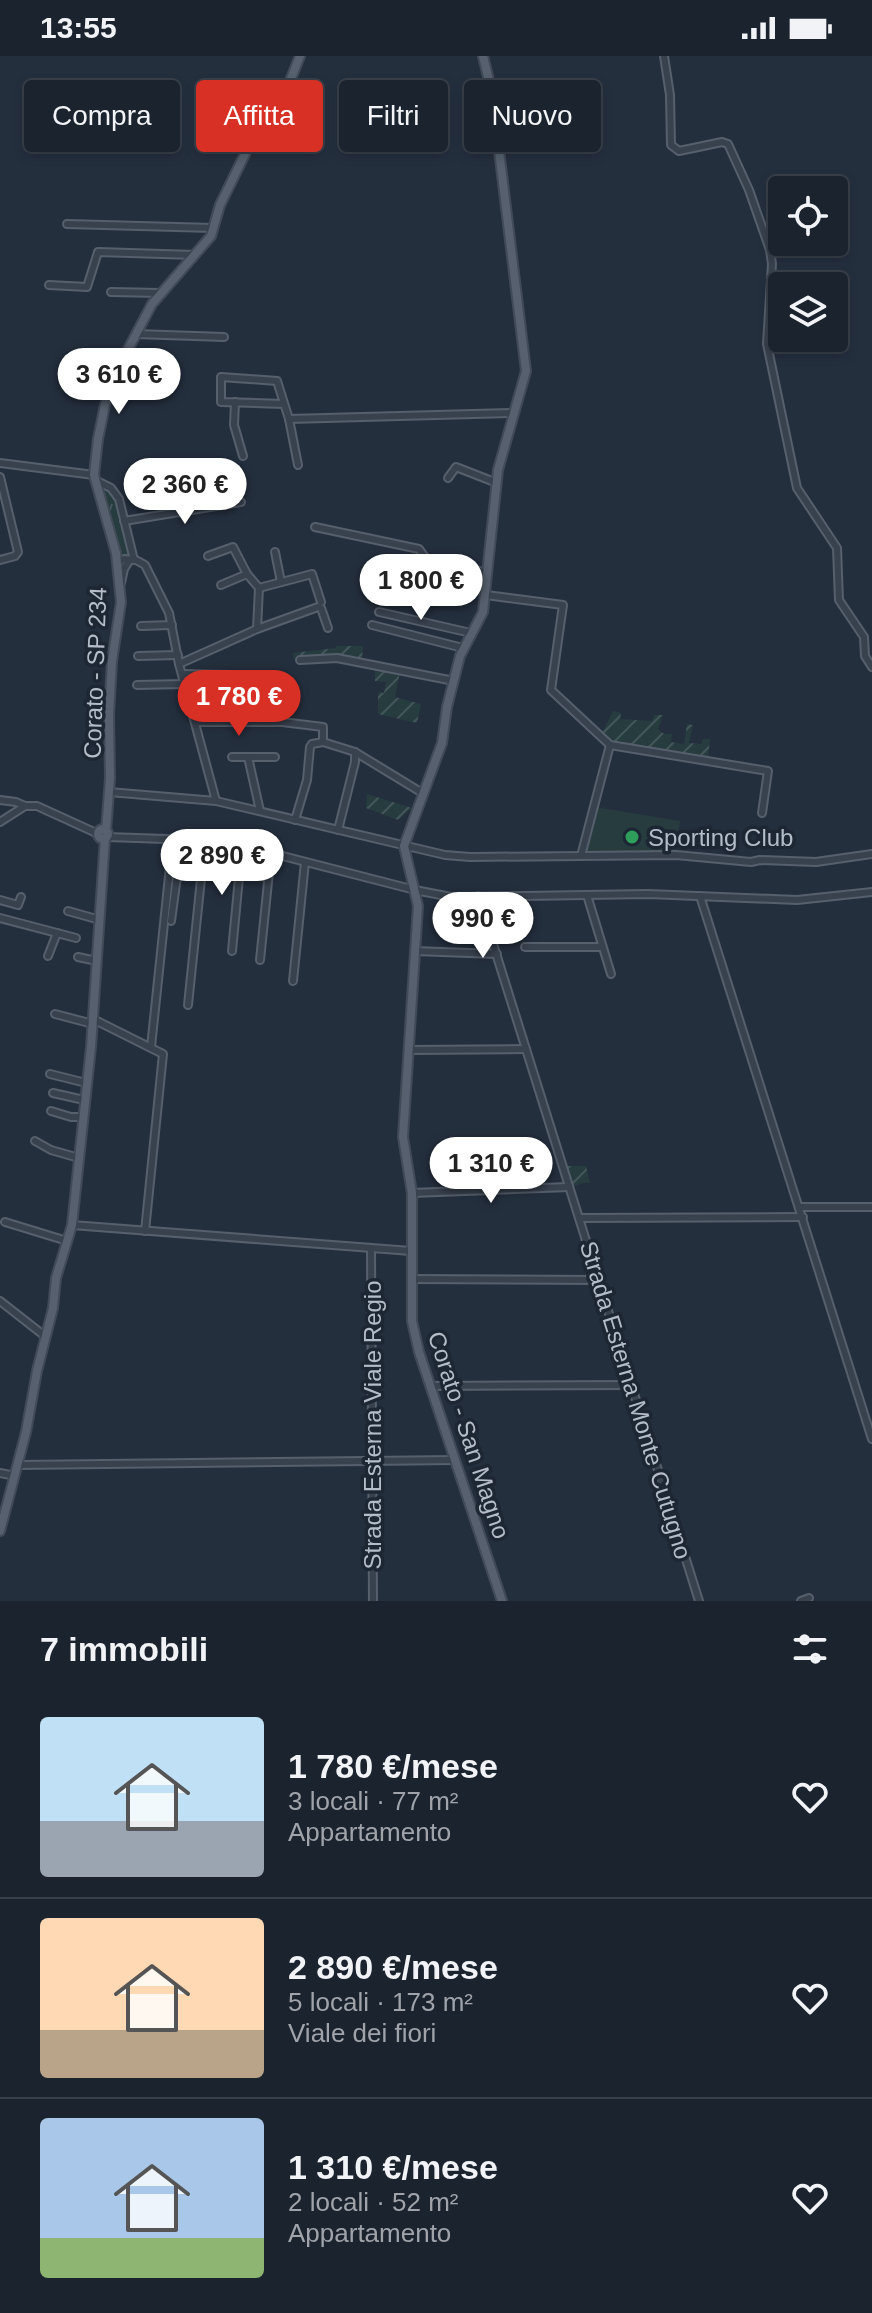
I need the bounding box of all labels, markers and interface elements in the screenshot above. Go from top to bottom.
text: 13:55 [40,11,117,44]
chip: Compra [24,80,180,152]
chip: Affitta [196,80,323,152]
chip: Filtri [339,80,448,152]
chip: Nuovo [464,80,601,152]
map controls [768,176,848,352]
button: locate [768,176,848,256]
button: layers [768,272,848,352]
pin: 3 610 € [45,348,193,416]
text: 3 610 € [76,359,162,389]
pin: 2 360 € [111,458,259,526]
text: 2 360 € [142,469,228,499]
pin: 1 800 € [347,554,495,622]
text: 1 800 € [378,565,464,595]
street label: Corato - SP 234 [79,587,111,759]
pin: 1 780 € [165,670,313,738]
text: 1 780 € [196,681,282,711]
place label: Sporting Club [648,824,793,851]
marker: Sporting Club [623,828,641,846]
pin: 2 890 € [148,829,296,897]
text: 2 890 € [179,840,265,870]
pin: 990 € [427,892,539,960]
text: 990 € [450,903,516,933]
pin: 1 310 € [417,1137,565,1205]
text: 1 310 € [448,1148,534,1178]
street label: Strada Esterna Monte Cutugno [575,1238,697,1562]
street label: Strada Esterna Viale Regio [359,1280,386,1570]
street label: Corato - San Magno [423,1328,515,1542]
icon: filters [788,1627,832,1671]
text: 7 immobili [40,1630,208,1668]
text: 1 780 €/mese [288,1747,498,1785]
icon: home [104,1749,200,1845]
icon: heart [788,1775,832,1819]
text: 3 locali · 77 m² [288,1786,459,1816]
text: Appartamento [288,1817,451,1847]
text: 2 890 €/mese [288,1948,498,1986]
icon: home [104,1950,200,2046]
icon: heart [788,1976,832,2020]
text: 5 locali · 173 m² [288,1987,473,2017]
text: Viale dei fiori [288,2018,436,2048]
text: 1 310 €/mese [288,2148,498,2186]
icon: home [104,2150,200,2246]
icon: heart [788,2176,832,2220]
text: 2 locali · 52 m² [288,2187,459,2217]
text: Appartamento [288,2218,451,2248]

